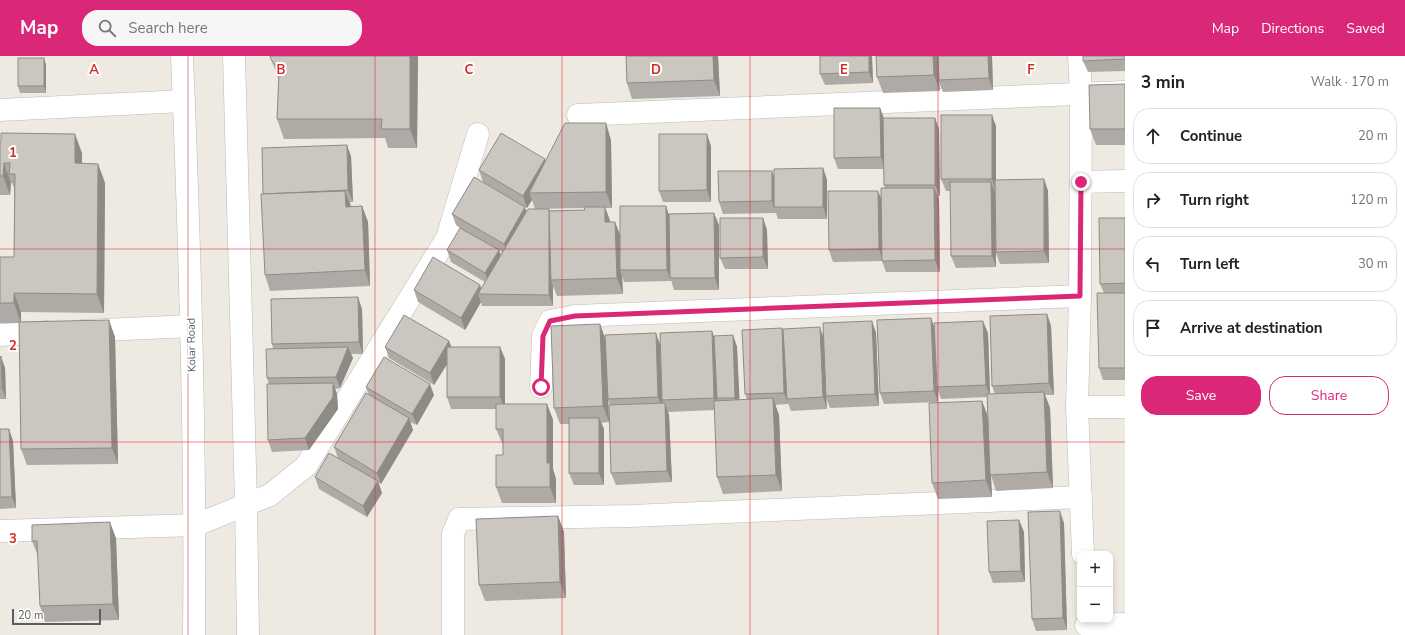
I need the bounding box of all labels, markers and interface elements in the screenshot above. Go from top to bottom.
search box [82,10,362,46]
text: Map [20,15,58,41]
icon: search [96,17,118,39]
text: Search here [128,18,208,38]
text: Map [1212,19,1239,38]
text: Directions [1261,19,1324,38]
text: Saved [1346,19,1385,38]
text: A [89,61,99,79]
text: B [277,61,286,79]
text: C [465,61,474,79]
text: D [651,61,661,79]
text: E [840,61,848,79]
text: F [1027,61,1035,79]
text: 3 min [1141,71,1185,94]
text: Walk · 170 m [1311,73,1389,91]
icon: ahead [1142,125,1164,147]
text: Continue [1180,126,1242,146]
text: 20 m [1358,127,1388,145]
text: 1 [9,144,17,162]
route end [1072,173,1090,191]
icon: right [1142,189,1164,211]
text: Turn right [1180,190,1249,210]
text: 120 m [1350,191,1388,209]
icon: left [1142,253,1164,275]
text: Turn left [1180,254,1239,274]
text: 30 m [1358,255,1388,273]
icon: arrive [1142,317,1164,339]
street label: Kolar Road [184,318,199,372]
text: Arrive at destination [1180,318,1323,338]
text: 2 [9,337,17,355]
button: Save [1141,376,1261,415]
button: Share [1269,376,1389,415]
route start [532,378,550,396]
text: 3 [9,530,17,548]
map controls [1077,551,1113,623]
button: + [1077,551,1113,587]
button: − [1077,587,1113,623]
scale bar [12,607,101,626]
text: 20 m [18,608,43,623]

